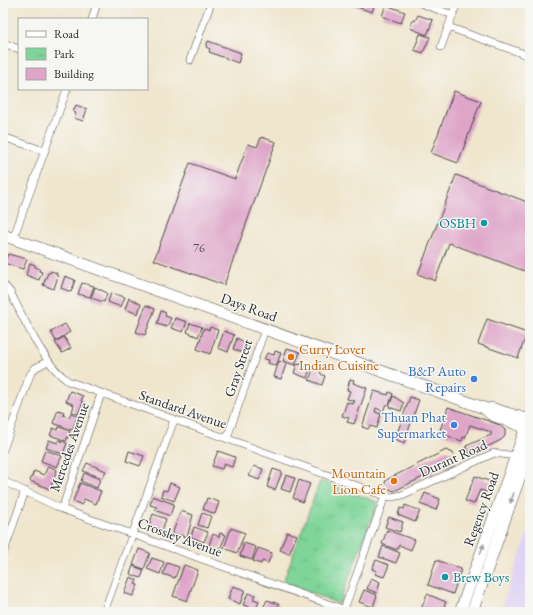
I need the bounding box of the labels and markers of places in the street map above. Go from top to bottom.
place label: OSBH [439,214,476,232]
marker: OSBH [479,218,489,228]
place label: Curry Lover Indian Cuisine [299,340,380,374]
marker: Curry Lover Indian Cuisine [286,352,296,362]
place label: B&P Auto Repairs [408,362,466,396]
marker: B&P Auto Repairs [469,374,479,384]
place label: Thuan Phat Supermarket [377,408,447,442]
marker: Thuan Phat Supermarket [449,420,459,430]
place label: Mountain Lion Cafe [331,464,387,498]
marker: Mountain Lion Cafe [389,476,399,486]
place label: Brew Boys [453,568,510,586]
marker: Brew Boys [440,572,450,582]

